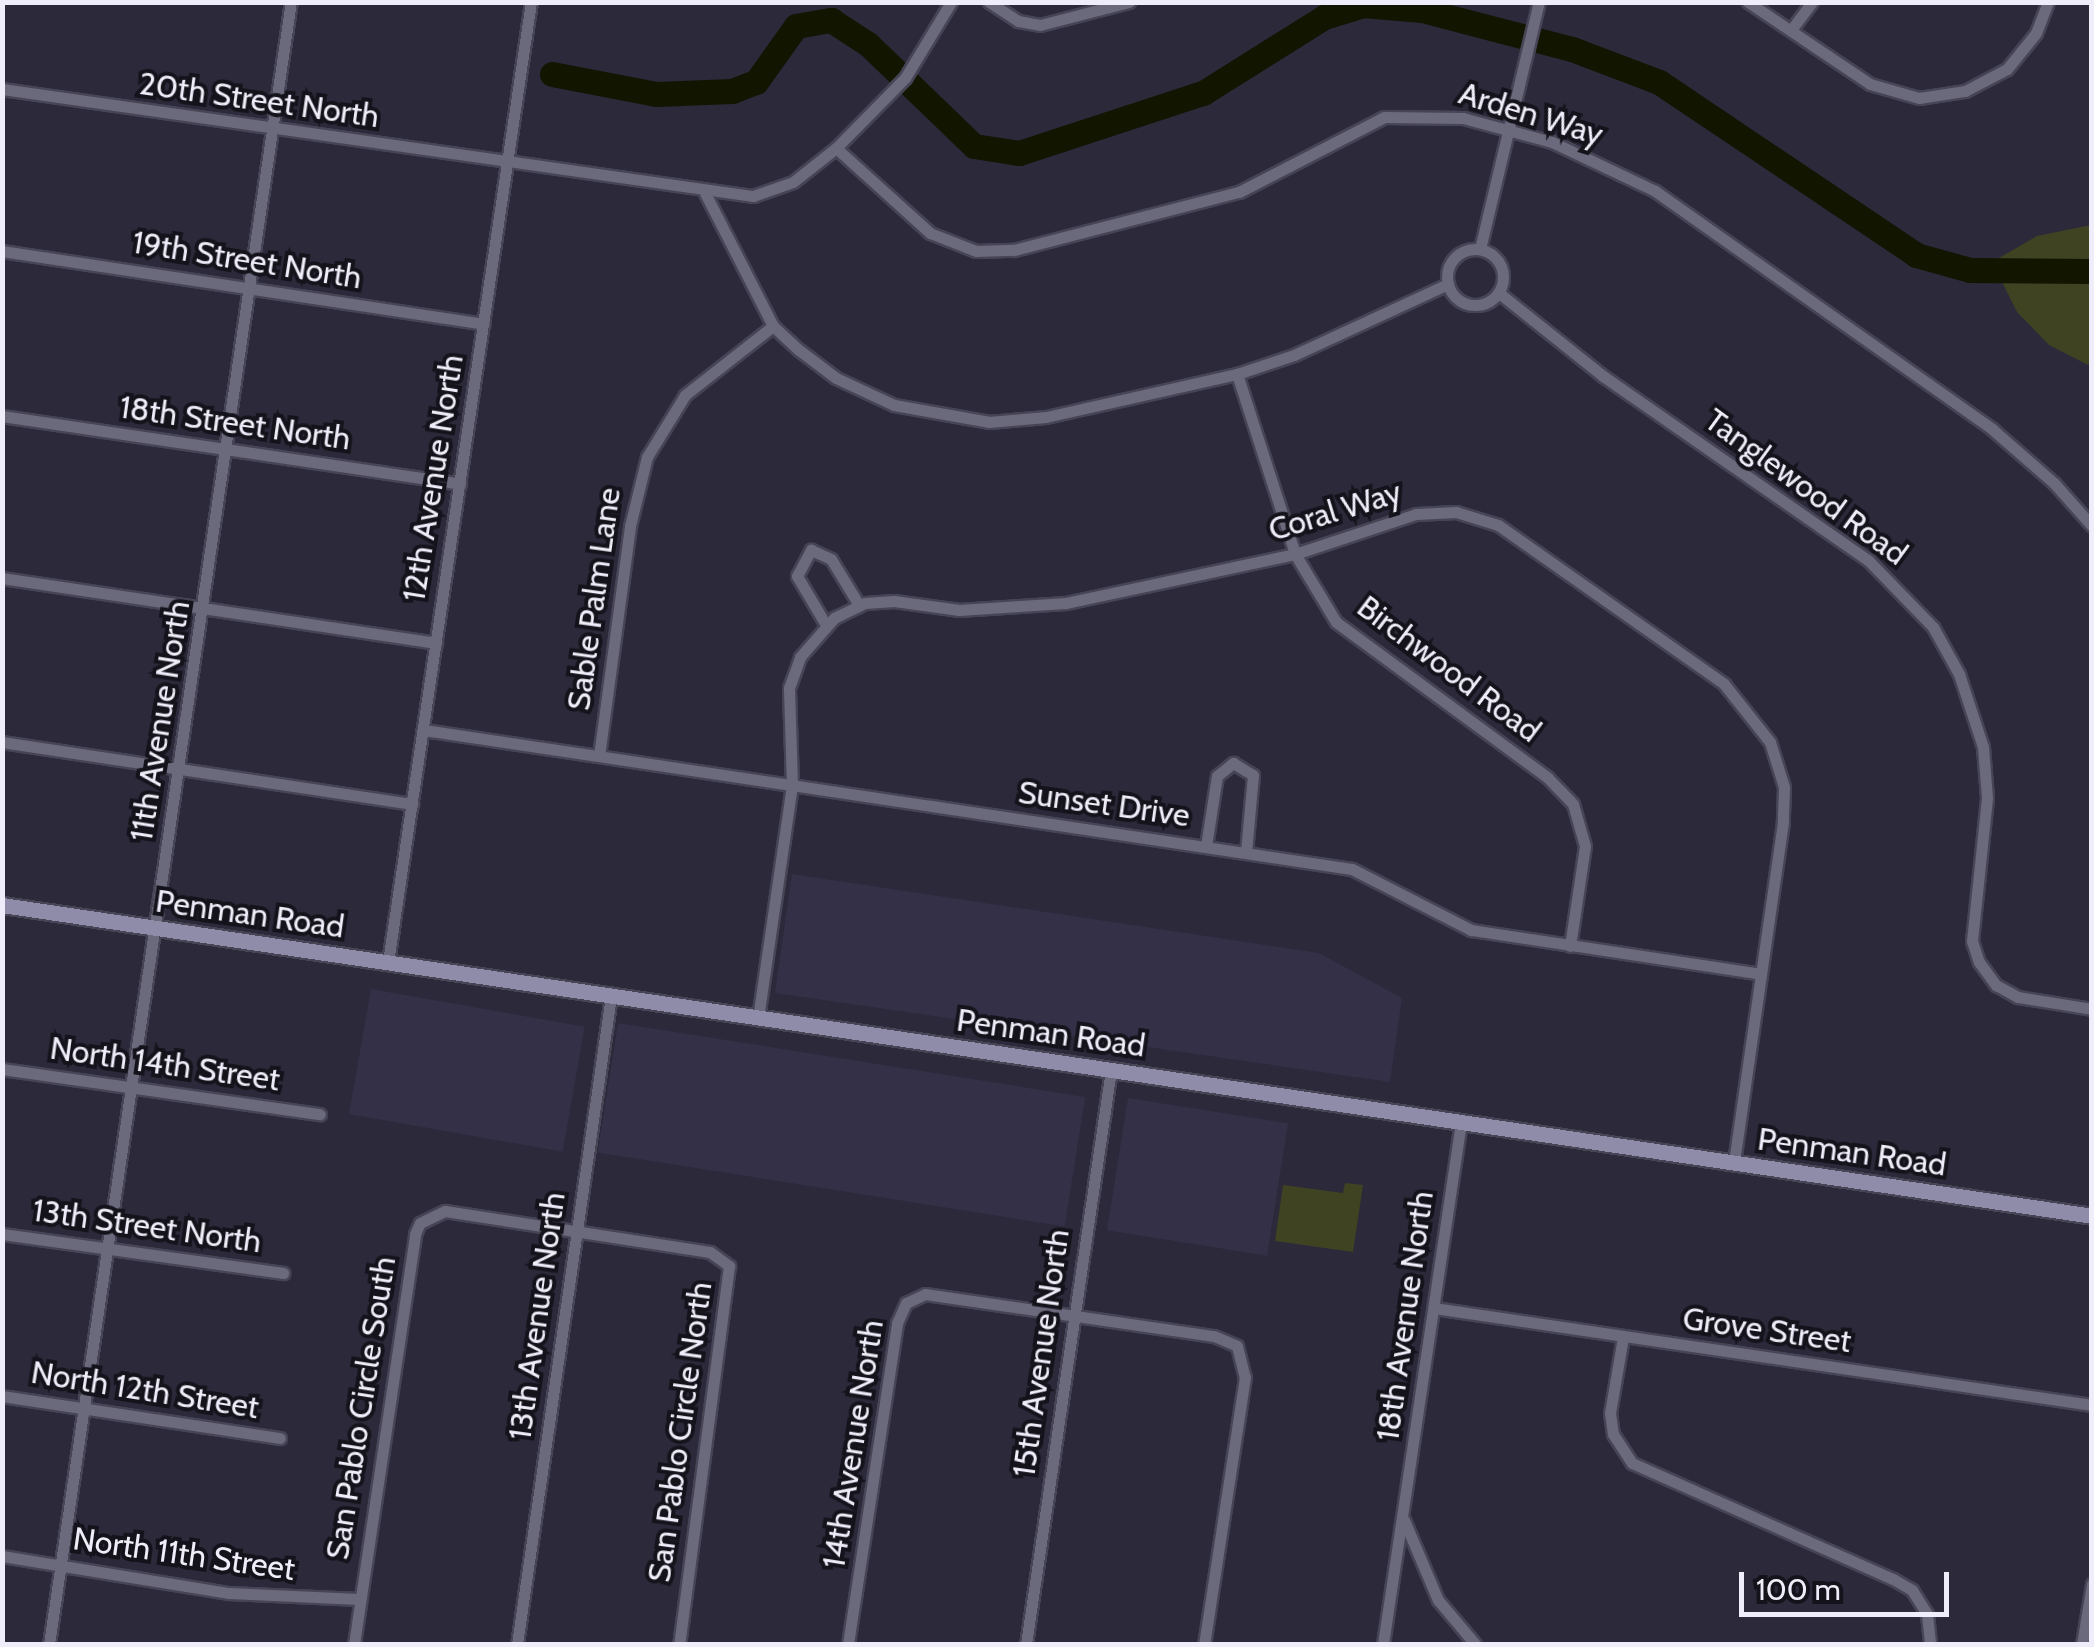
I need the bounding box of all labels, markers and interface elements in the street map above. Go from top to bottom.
street label: 20th Street North [137,64,381,136]
street label: Arden Way [1454,74,1608,154]
street label: 19th Street North [130,223,364,297]
street label: 12th Avenue North [395,352,471,604]
street label: 18th Street North [117,388,353,458]
street label: Tanglewood Road [1697,401,1915,573]
street label: Coral Way [1264,473,1406,549]
street label: Sable Palm Lane [559,485,629,713]
street label: Birchwood Road [1350,588,1548,750]
street label: 11th Avenue North [122,598,198,844]
street label: Sunset Drive [1016,773,1192,835]
street label: Penman Road [153,882,347,946]
street label: Penman Road [954,1001,1148,1065]
street label: North 14th Street [48,1029,282,1099]
street label: Penman Road [1755,1120,1949,1184]
street label: 18th Avenue North [1368,1189,1442,1443]
street label: 13th Avenue North [501,1190,573,1442]
street label: 13th Street North [30,1191,264,1261]
street label: 15th Avenue North [1005,1227,1077,1479]
street label: San Pablo Circle South [318,1254,404,1562]
street label: San Pablo Circle North [640,1279,720,1585]
street label: Grove Street [1680,1299,1854,1361]
street label: 14th Avenue North [814,1317,892,1571]
street label: North 12th Street [28,1353,262,1427]
street label: North 11th Street [71,1519,297,1589]
scale bar [1744,1552,1954,1614]
text: 100 m [1756,1571,1841,1608]

